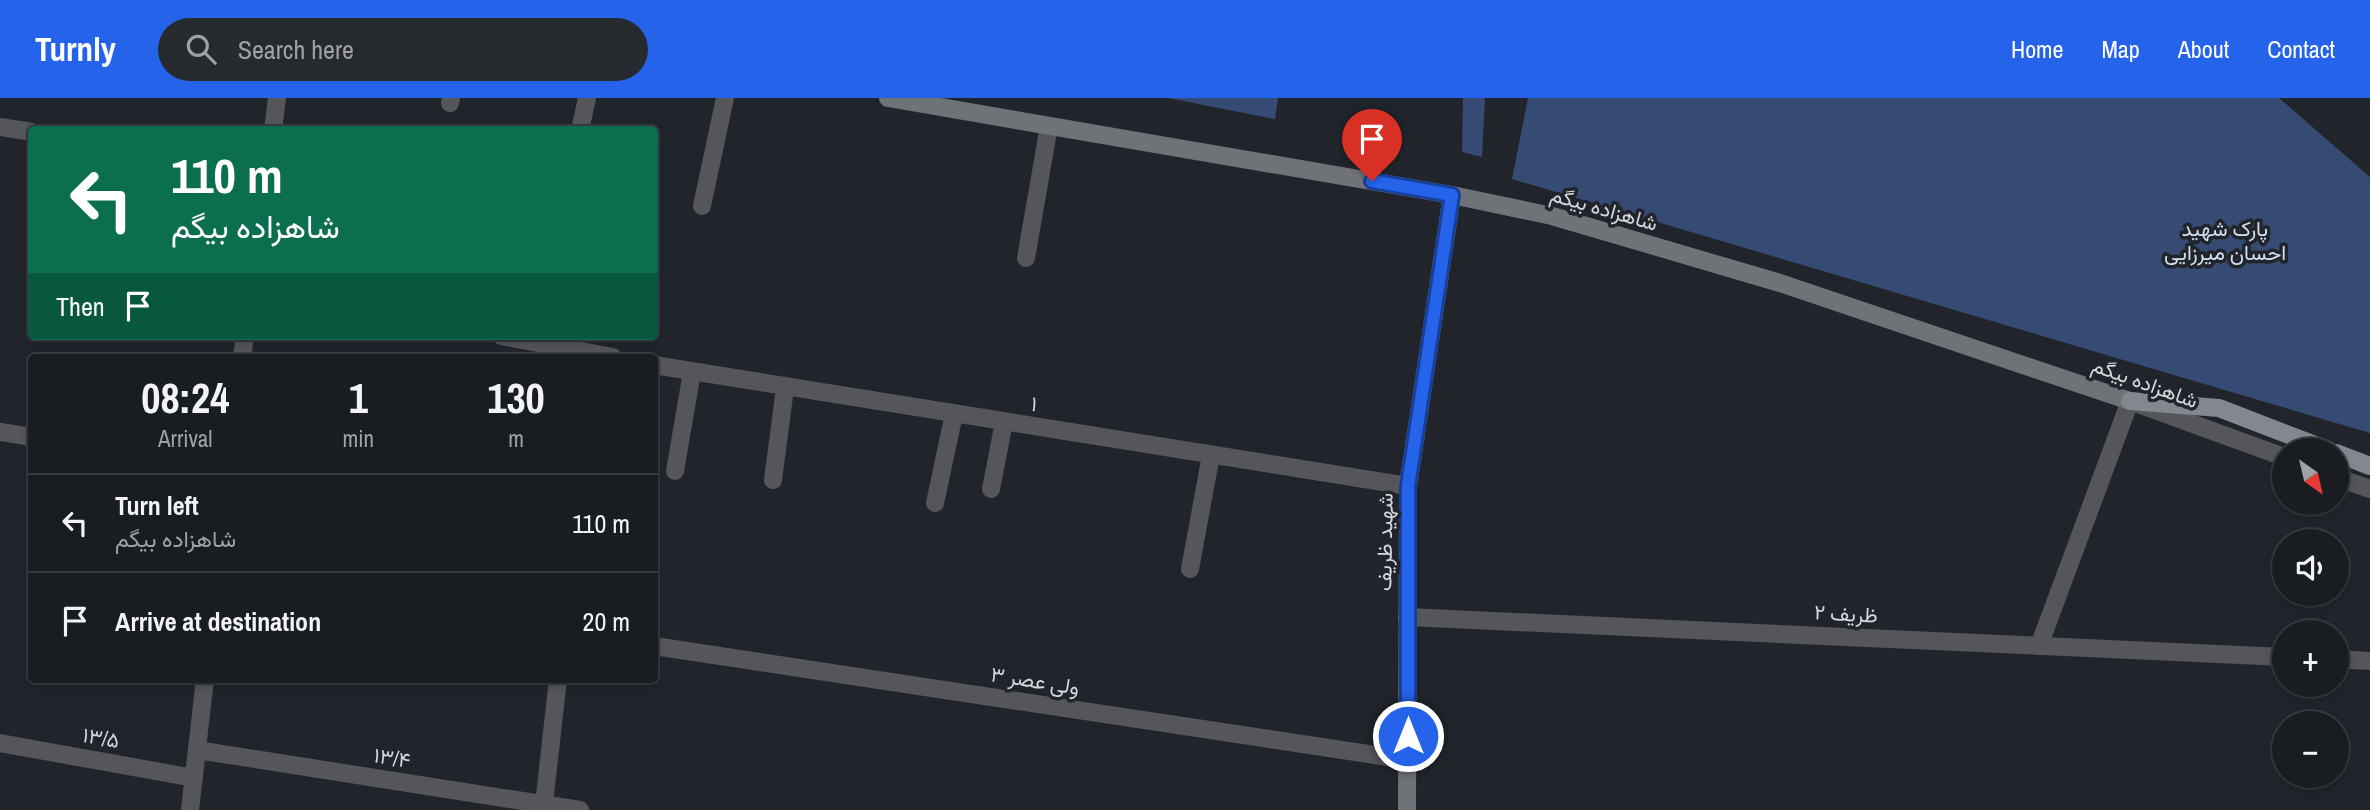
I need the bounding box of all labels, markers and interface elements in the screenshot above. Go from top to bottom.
search box [158,18,648,81]
text: Turnly [35,27,116,71]
icon: search [182,30,220,68]
text: Search here [238,32,354,67]
text: Home [2011,33,2063,65]
text: Map [2101,33,2140,65]
text: About [2178,33,2229,65]
text: Contact [2267,33,2335,65]
pin [1342,109,1402,181]
icon: arrive [1353,120,1391,158]
text: 110 m [171,142,283,208]
icon: left [56,154,147,245]
street label: شاهزاده بیگم [1547,179,1661,238]
text: شاهزاده بیگم [171,205,340,248]
park label: پارک شهید احسان میرزایی [2164,214,2286,267]
icon: arrive [119,287,157,325]
text: Then [56,289,105,324]
street label: شاهزاده بیگم [2088,350,2202,415]
text: 08:24 [141,370,229,426]
text: 1 [349,370,368,426]
text: 130 [487,370,545,426]
street label: ۱ [1029,389,1039,418]
text: Arrival [158,423,213,454]
text: min [343,423,374,454]
text: m [508,423,524,454]
north arrow [2272,438,2348,514]
map controls [2272,438,2349,788]
text: Turn left [115,488,199,523]
street label: شهید ظریف [1369,493,1400,591]
icon: left [56,504,94,542]
text: 110 m [572,506,630,541]
text: شاهزاده بیگم [115,523,236,554]
button: sound [2272,529,2349,606]
street label: ظریف ۲ [1813,597,1879,630]
icon: arrive [56,602,94,640]
text: Arrive at destination [115,604,321,639]
text: 20 m [583,604,630,639]
button: + [2272,620,2349,697]
street label: ولی عصر ۳ [989,659,1082,702]
position arrow [1371,699,1445,773]
button: − [2272,711,2349,788]
street label: ۱۳/۵ [80,720,122,755]
street label: ۱۳/۴ [372,740,412,775]

